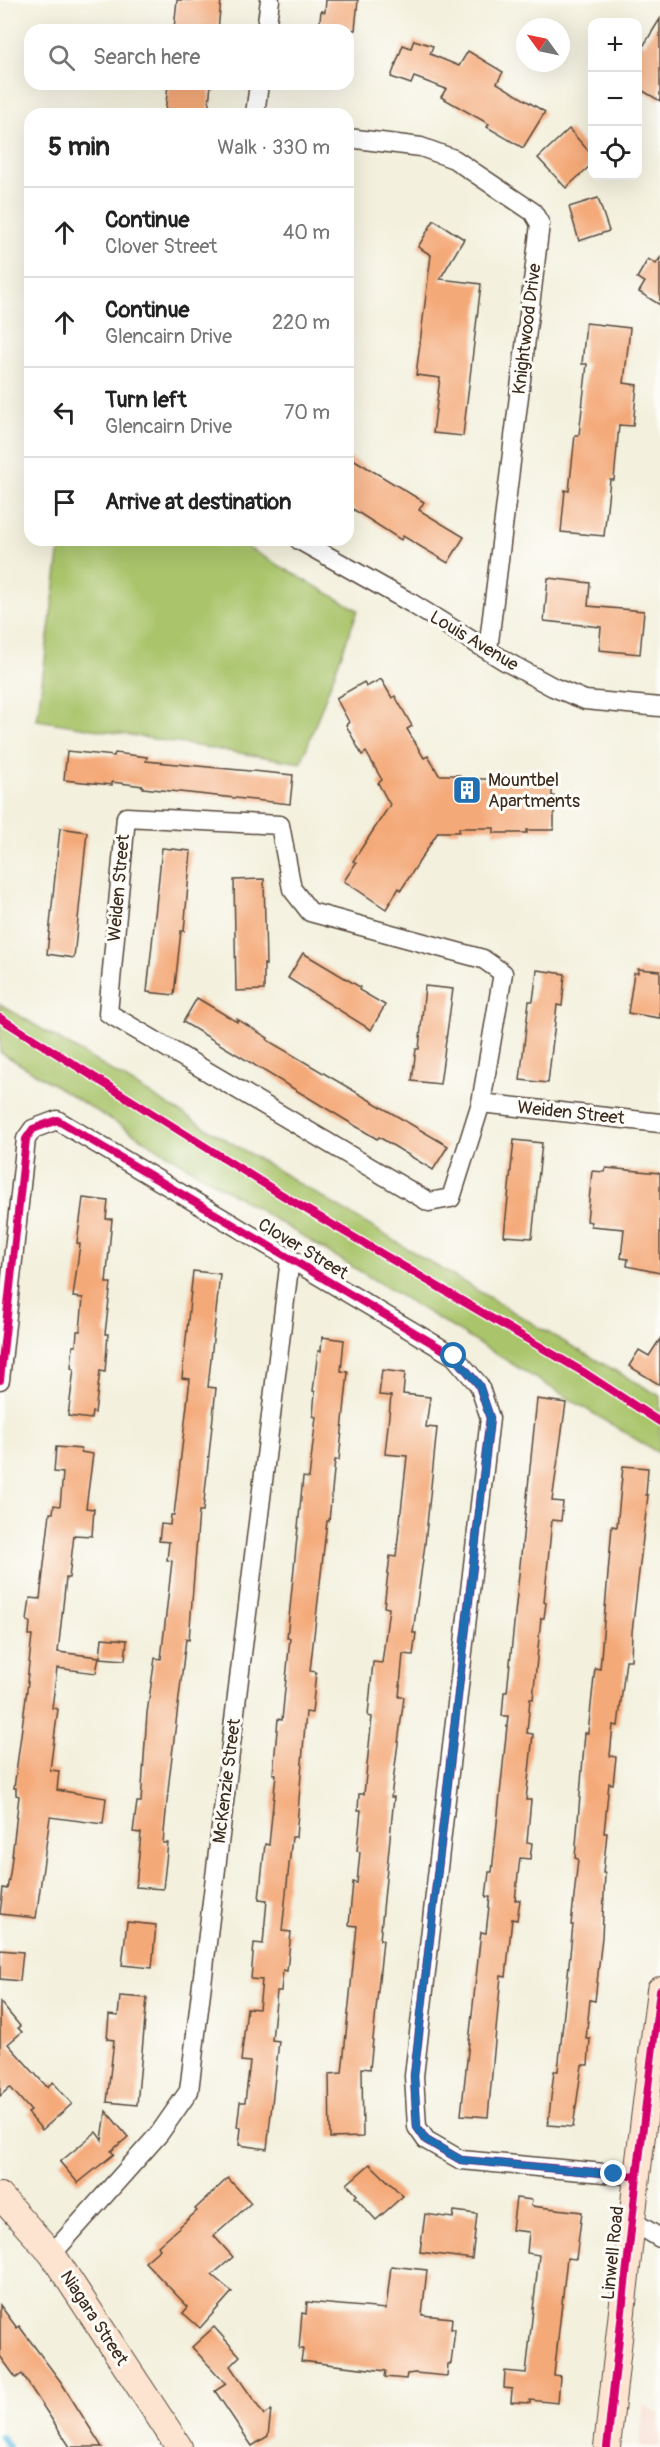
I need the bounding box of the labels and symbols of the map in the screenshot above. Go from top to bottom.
north arrow [516,18,570,72]
street label: Knightwood Drive [508,262,546,396]
street label: Louis Avenue [425,606,523,677]
place label: Mountbel Apartments [488,769,580,813]
building icon: Mountbel Apartments [451,774,483,806]
street label: Weiden Street [103,833,135,943]
street label: Weiden Street [516,1096,627,1130]
street label: Clover Street [254,1213,353,1285]
route start [440,1342,466,1368]
street label: McKenzie Street [208,1716,246,1845]
route end [600,2160,626,2186]
street label: Linwell Road [597,2205,629,2301]
street label: Niagara Street [55,2266,134,2370]

